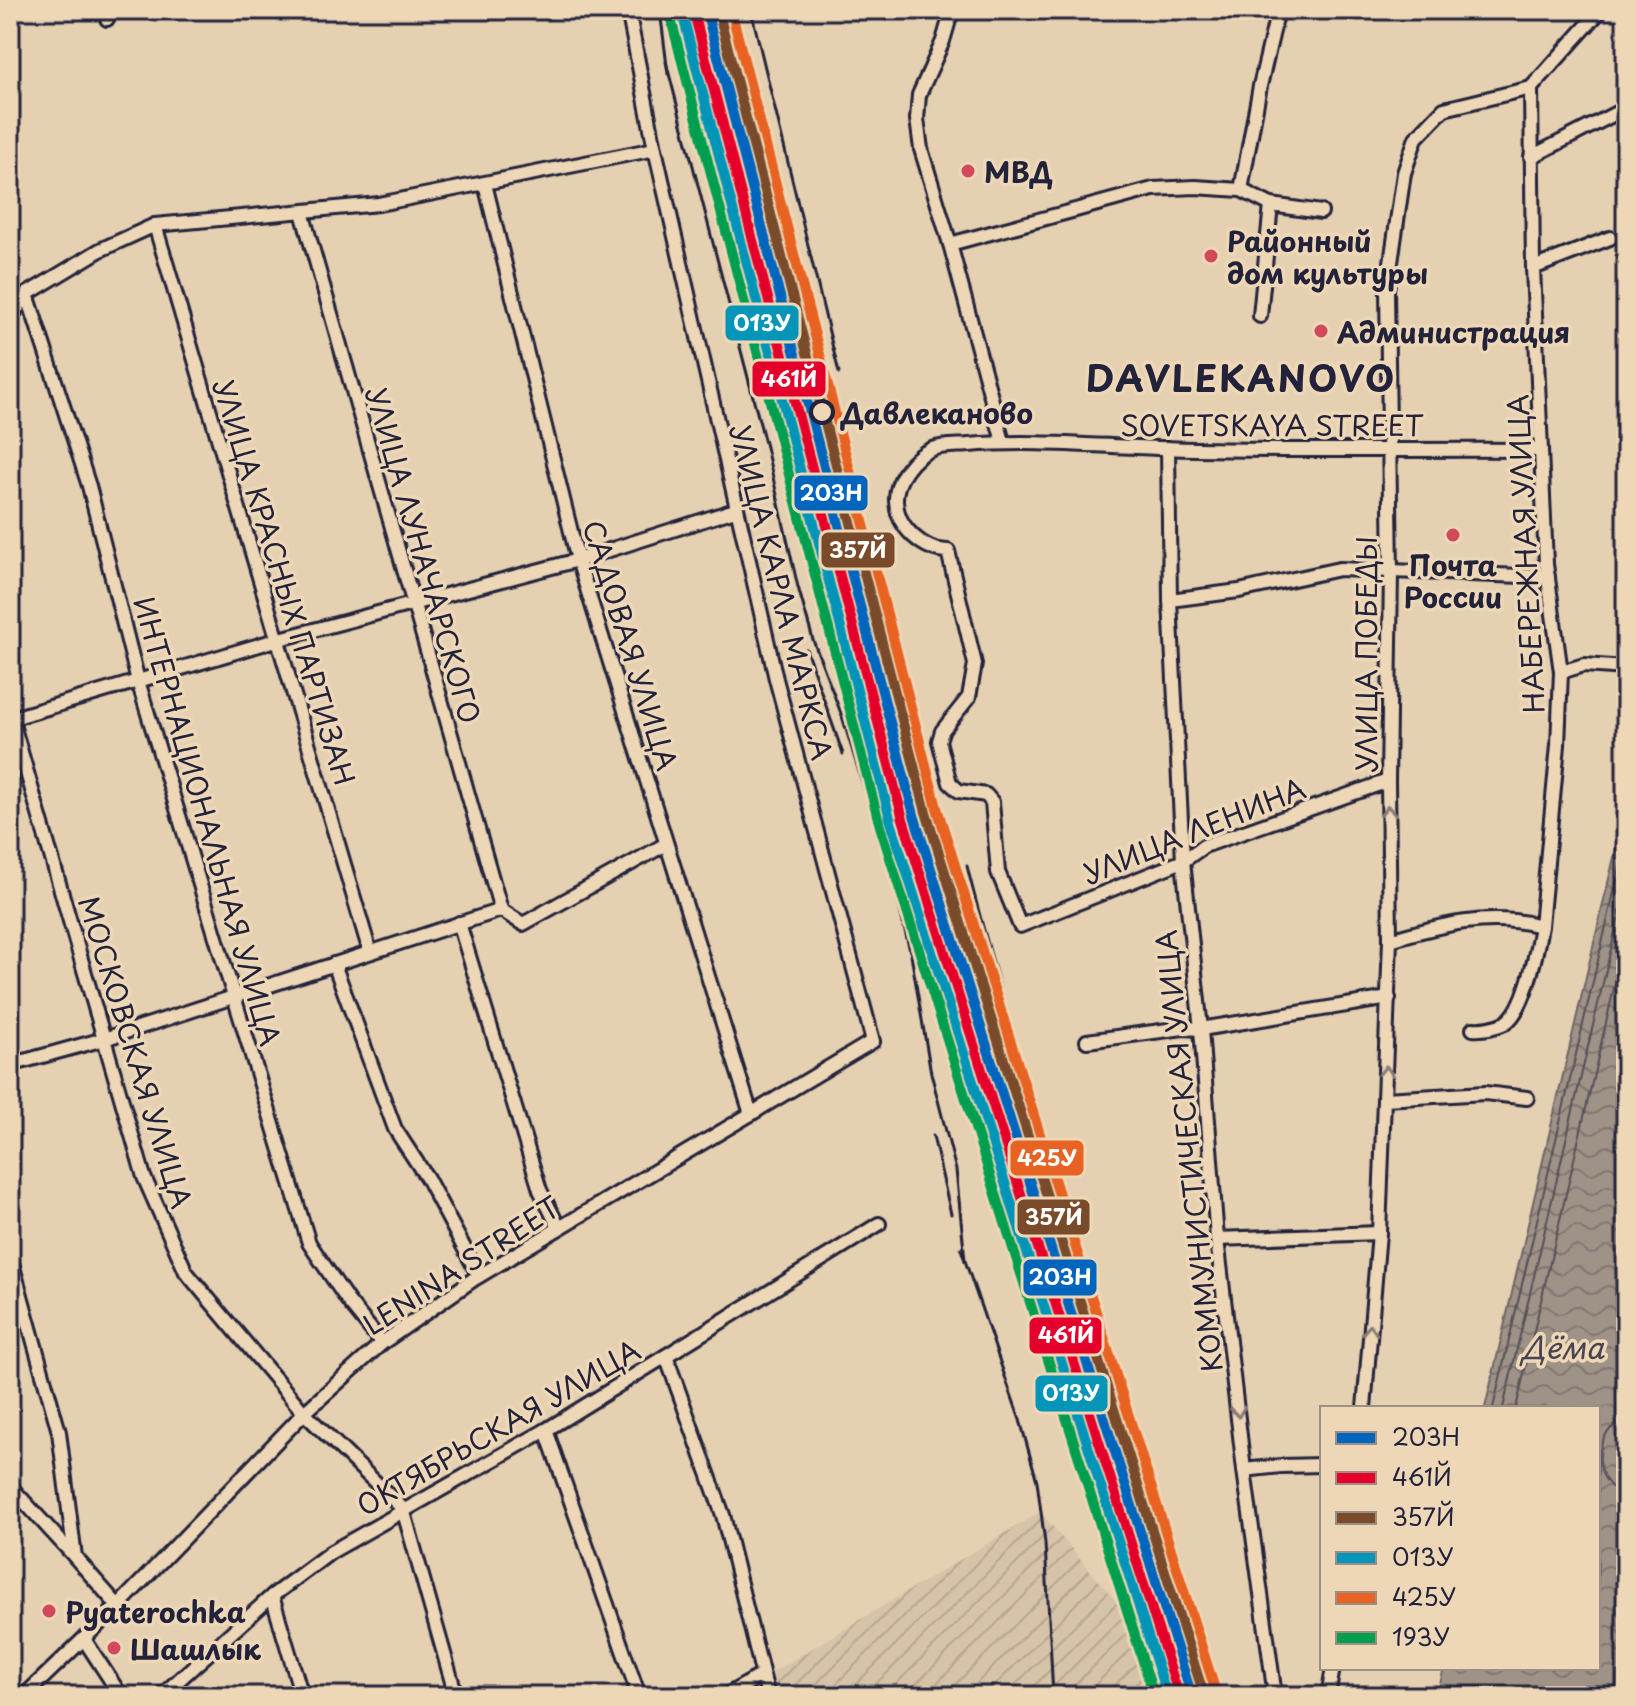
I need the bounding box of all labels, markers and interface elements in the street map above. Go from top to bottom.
place label: МВД [984,150,1053,193]
marker: МВД [959,162,977,180]
place label: Районный дом культуры [1227,219,1428,294]
marker: Районный дом культуры [1202,247,1220,265]
line badge: 013У [724,304,800,342]
text: 013У [733,305,791,338]
place label: Администрация [1337,310,1570,353]
marker: Администрация [1312,322,1330,340]
district label: DAVLEKANOVO [1086,350,1396,404]
line badge: 461Й [751,360,827,398]
text: 461Й [761,361,817,394]
street label: УЛИЦА КРАСНЫХ ПАРТИЗАН [203,374,367,790]
street label: УЛИЦА ЛУНАЧАРСКОГО [355,382,493,728]
place label: Давлеканово [840,391,1033,434]
street label: НАБЕРЕЖНАЯ УЛИЦА [1495,393,1555,715]
marker: Давлеканово [810,400,834,424]
street label: SOVETSKAYA STREET [1120,403,1424,446]
street label: УЛИЦА КАРЛА МАРКСА [719,420,845,764]
line badge: 203Н [793,474,869,512]
text: 203Н [800,475,862,508]
street label: САДОВАЯ УЛИЦА [573,515,689,775]
marker: Почта России [1444,526,1462,544]
line badge: 357Й [820,531,896,569]
text: 357Й [829,532,887,565]
street label: УЛИЦА ПОБЕДЫ [1344,536,1387,772]
place label: Почта России [1404,543,1502,618]
street label: ИНТЕРНАЦИОНАЛЬНАЯ УЛИЦА [123,591,293,1051]
street label: УЛИЦА ЛЕНИНА [1076,766,1312,894]
one-way arrow [1379,804,1397,817]
street label: МОСКОВСКАЯ УЛИЦА [68,891,204,1213]
street label: КОММУНИСТИЧЕСКАЯ УЛИЦА [1143,928,1233,1374]
one-way arrow [1377,1064,1394,1077]
line badge: 425У [1009,1139,1085,1177]
text: 425У [1017,1140,1078,1173]
street label: LENINA STREET [354,1185,569,1345]
line badge: 357Й [1016,1198,1091,1236]
text: 357Й [1025,1199,1083,1232]
line badge: 203Н [1022,1258,1098,1297]
text: 203Н [1029,1259,1091,1292]
line badge: 461Й [1028,1316,1103,1355]
text: 461Й [1038,1317,1094,1350]
one-way arrow [1361,1323,1378,1336]
water label: Дёма [1519,1324,1606,1369]
street label: ОКТЯБРЬСКАЯ УЛИЦА [348,1328,648,1526]
line badge: 013У [1034,1374,1109,1413]
text: 013У [1042,1375,1100,1408]
one-way arrow [1229,1406,1246,1419]
legend [1320,1406,1600,1670]
text: 203Н [1392,1418,1460,1454]
text: 461Й [1392,1458,1452,1494]
text: 357Й [1392,1498,1455,1534]
text: 013У [1392,1538,1454,1574]
text: 425У [1392,1578,1456,1614]
place label: Pyaterochka [65,1590,246,1633]
marker: Pyaterochka [40,1602,58,1620]
text: 193У [1392,1618,1450,1654]
place label: Шашлык [130,1627,261,1670]
marker: Шашлык [105,1639,123,1657]

